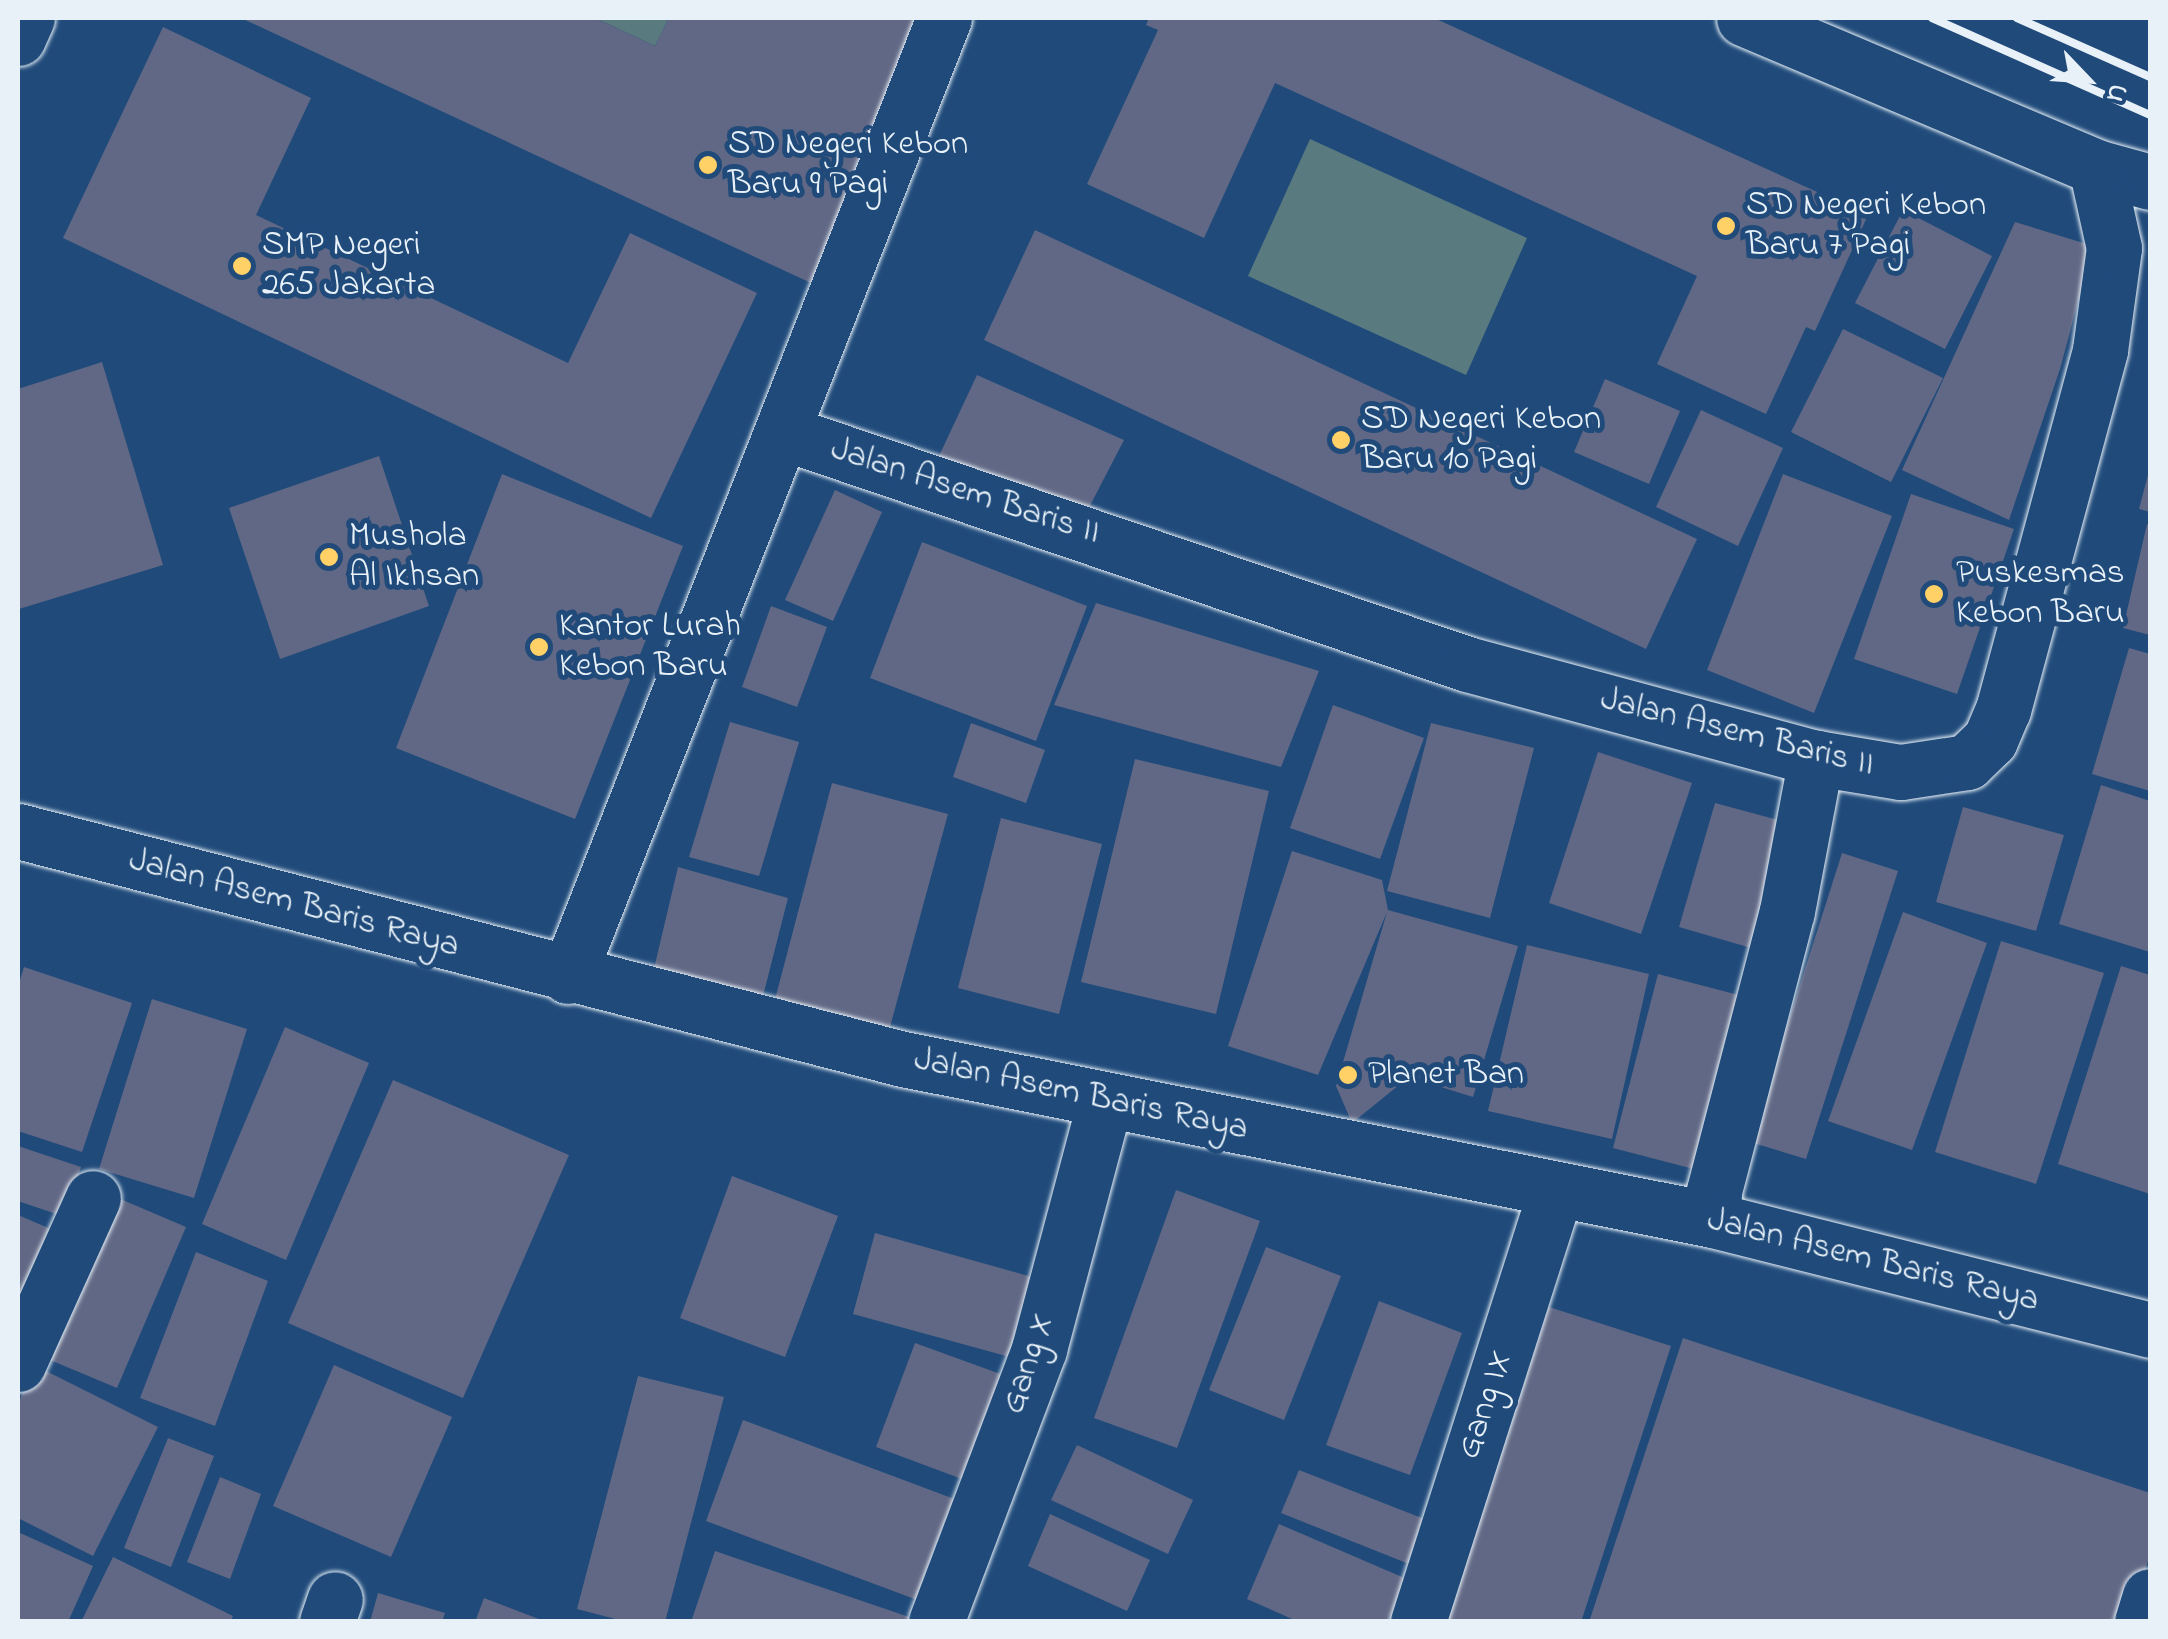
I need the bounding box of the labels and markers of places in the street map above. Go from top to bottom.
place label: SD Negeri Kebon Baru 9 Pagi [728,124,968,206]
marker: SD Negeri Kebon Baru 9 Pagi [697,154,719,176]
place label: SD Negeri Kebon Baru 7 Pagi [1746,185,1986,267]
marker: SD Negeri Kebon Baru 7 Pagi [1715,215,1737,237]
place label: SMP Negeri 265 Jakarta [262,225,435,307]
marker: SMP Negeri 265 Jakarta [231,255,253,277]
place label: SD Negeri Kebon Baru 10 Pagi [1361,399,1601,481]
marker: SD Negeri Kebon Baru 10 Pagi [1330,429,1352,451]
place label: Mushola Al Ikhsan [349,516,479,598]
marker: Mushola Al Ikhsan [318,546,340,568]
place label: Puskesmas Kebon Baru [1956,553,2125,635]
marker: Puskesmas Kebon Baru [1921,581,1947,607]
place label: Kantor Lurah Kebon Baru [559,606,741,688]
marker: Kantor Lurah Kebon Baru [528,636,550,658]
place label: Planet Ban [1368,1054,1524,1096]
marker: Planet Ban [1337,1064,1359,1086]

